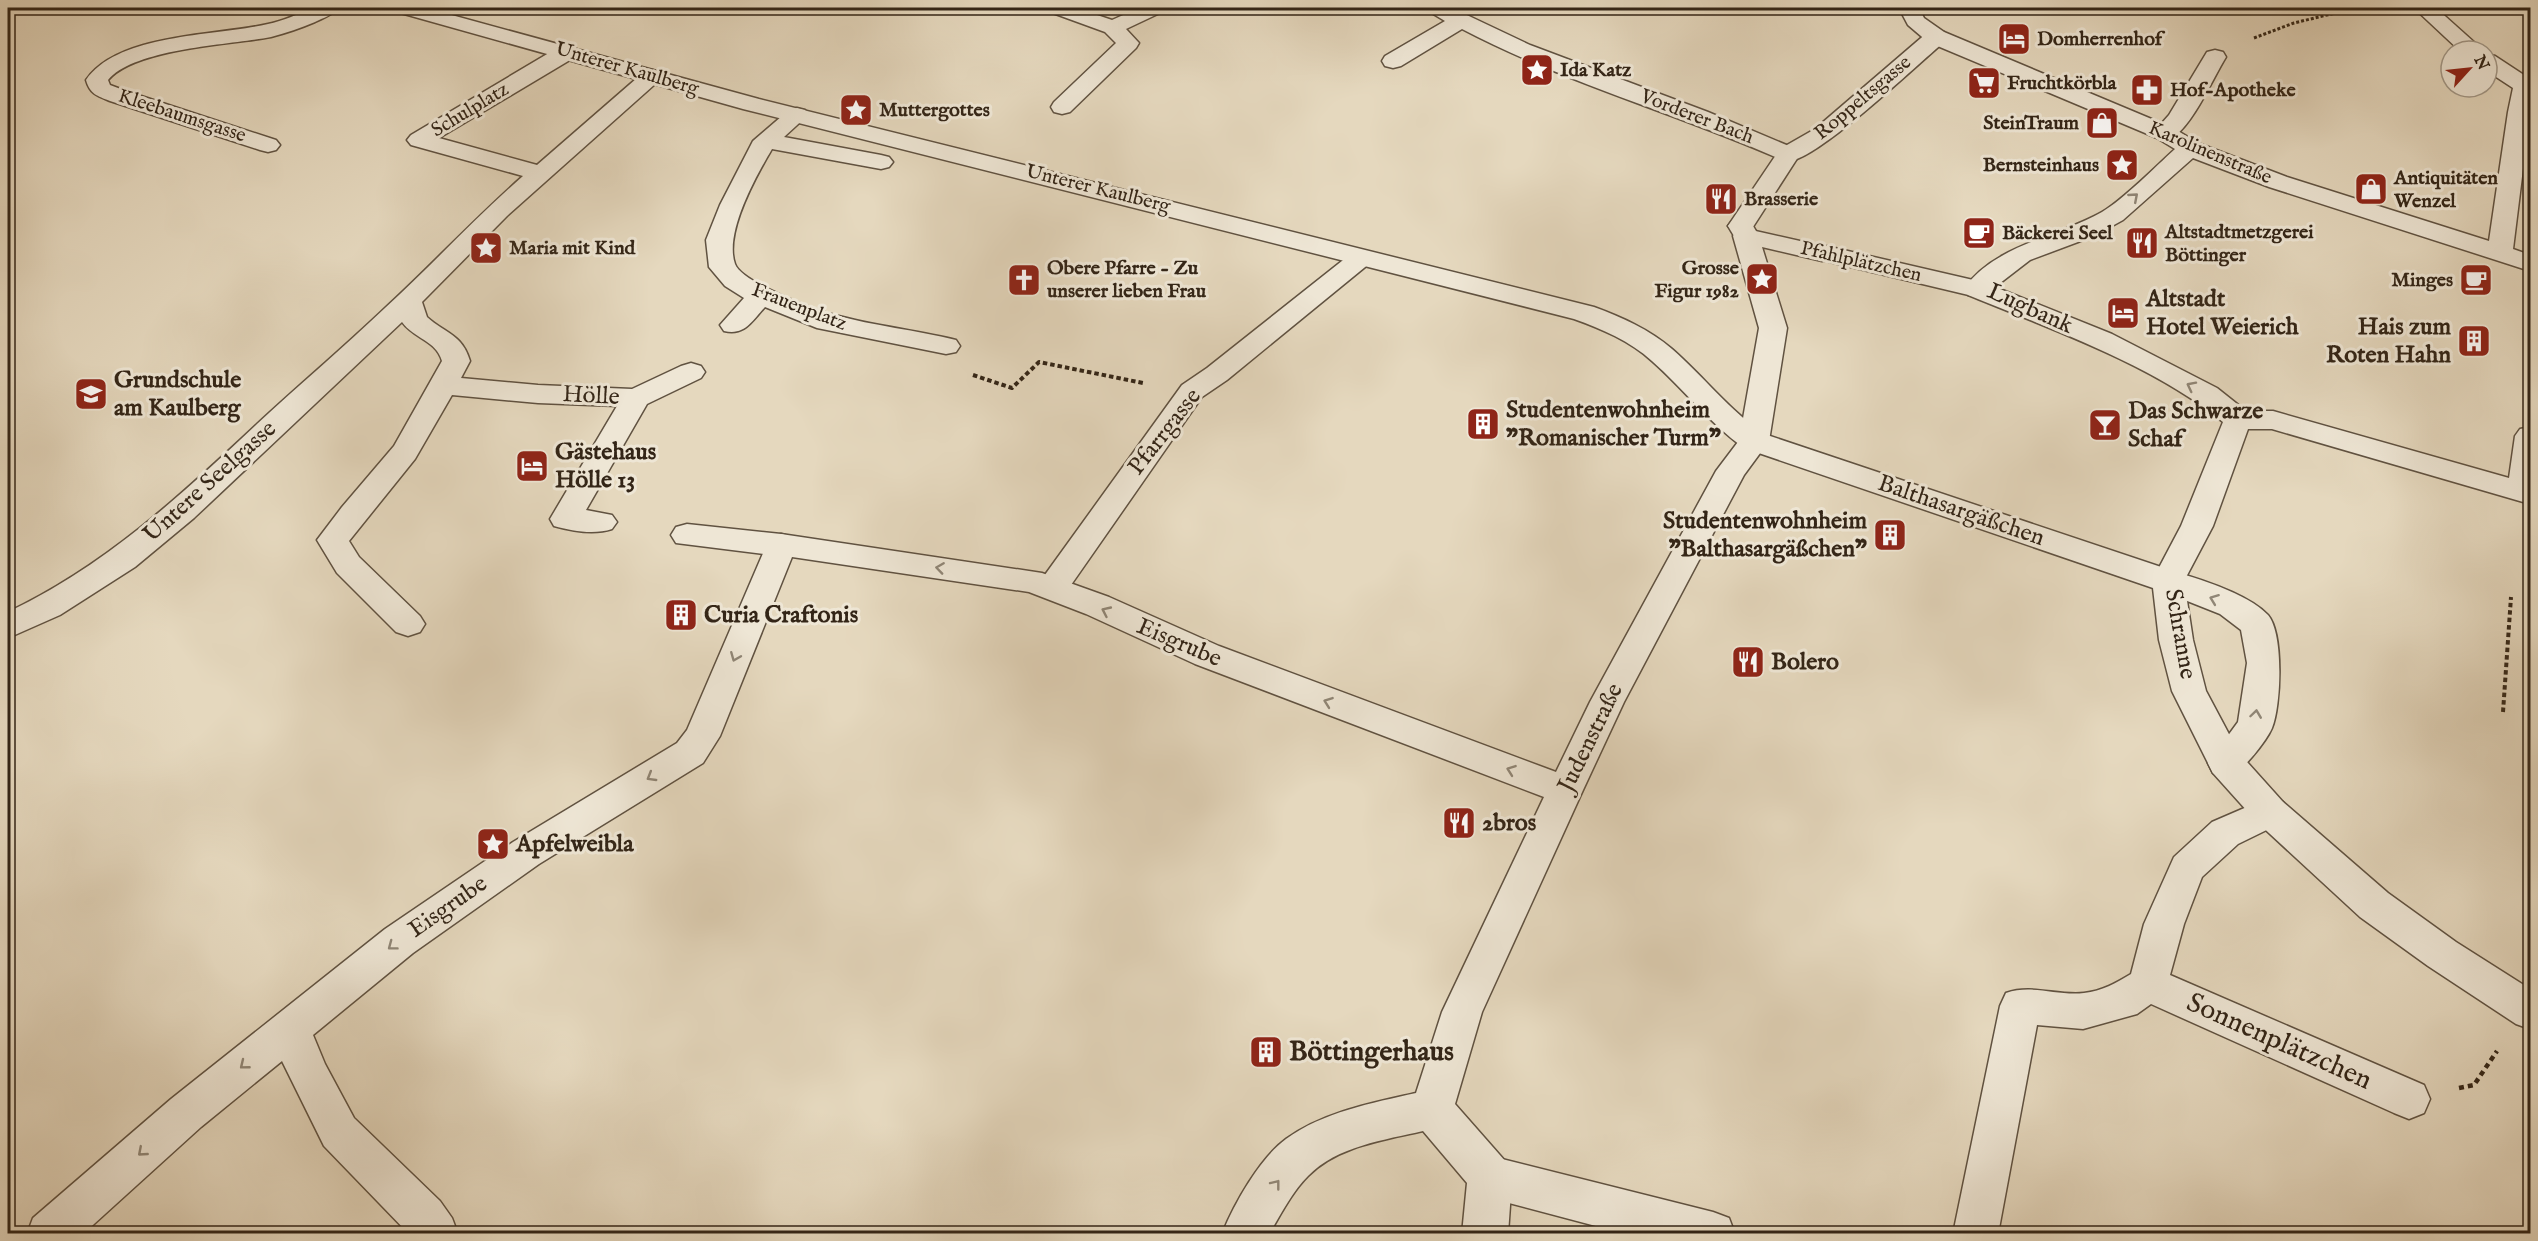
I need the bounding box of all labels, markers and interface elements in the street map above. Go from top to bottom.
hotel icon: Domherrenhof [1996,21,2032,57]
place label: Domherrenhof [2037,27,2166,52]
street label: Unterer Kaulberg [552,37,703,102]
north arrow [2439,39,2499,99]
street label: Roppeltsgasse [1809,50,1917,146]
text: N [2468,51,2493,74]
place icon: Ida Katz [1519,52,1555,88]
place label: Ida Katz [1560,58,1632,83]
supermarket icon: Fruchtkörbla [1966,65,2002,101]
place label: Fruchtkörbla [2007,71,2117,96]
pharmacy icon: Hof-Apotheke [2129,72,2165,108]
street label: Schulplatz [427,77,513,143]
place label: Hof-Apotheke [2170,78,2296,103]
street label: Kleebaumsgasse [115,84,249,148]
street label: Vorderer Bach [1636,84,1757,150]
place icon: Muttergottes [838,92,874,128]
place label: Muttergottes [879,98,990,123]
shop icon: SteinTraum [2084,105,2120,141]
place label: SteinTraum [1983,111,2080,136]
street label: Karolinenstraße [2144,116,2276,190]
place icon: Bernsteinhaus [2104,147,2140,183]
place label: Bernsteinhaus [1983,153,2099,178]
street label: Unterer Kaulberg [1023,159,1174,219]
place label: Antiquitäten Wenzel [2393,166,2498,214]
shop icon: Antiquitäten Wenzel [2353,171,2389,207]
restaurant icon: Brasserie [1703,181,1739,217]
place label: Brasserie [1744,187,1819,212]
one-way arrow [2127,193,2138,204]
cafe icon: Bäckerei Seel [1961,215,1997,251]
place label: Altstadtmetzgerei Böttinger [2164,220,2314,268]
place label: Bäckerei Seel [2002,221,2113,246]
restaurant icon: Altstadtmetzgerei Böttinger [2124,225,2160,261]
place icon: Maria mit Kind [468,230,504,266]
place label: Maria mit Kind [509,236,637,261]
street label: Pfahlplätzchen [1798,236,1924,288]
place label: Obere Pfarre - Zu unserer lieben Frau [1047,256,1207,304]
place label: Grosse Figur 1982 [1655,256,1740,304]
place icon: Grosse Figur 1982 [1744,261,1780,297]
church icon: Obere Pfarre - Zu unserer lieben Frau [1006,262,1042,298]
cafe icon: Minges [2458,262,2494,298]
place label: Minges [2391,268,2453,293]
street label: Lugbank [1982,276,2078,342]
street label: Frauenplatz [748,277,850,337]
place label: Altstadt Hotel Weierich [2145,284,2299,343]
hotel icon: Altstadt Hotel Weierich [2105,295,2141,331]
place label: Hais zum Roten Hahn [2326,312,2451,371]
building icon: Hais zum Roten Hahn [2456,323,2492,359]
place label: Grundschule am Kaulberg [114,365,242,424]
school or university icon: Grundschule am Kaulberg [73,376,109,412]
street label: Hölle [562,379,620,413]
street label: Pfarrgasse [1121,382,1209,482]
one-way arrow [2187,382,2198,393]
place label: Studentenwohnheim "Romanischer Turm" [1506,395,1721,454]
place label: Das Schwarze Schaf [2128,396,2263,455]
building icon: Studentenwohnheim "Romanischer Turm" [1465,406,1501,442]
bar icon: Das Schwarze Schaf [2087,407,2123,443]
street label: Untere Seelgasse [137,414,283,550]
place label: Gästehaus Hölle 13 [555,437,657,496]
hotel icon: Gästehaus Hölle 13 [514,448,550,484]
street label: Balthasargäßchen [1874,468,2049,554]
place label: Studentenwohnheim "Balthasargäßchen" [1663,506,1867,565]
building icon: Studentenwohnheim "Balthasargäßchen" [1872,517,1908,553]
one-way arrow [936,562,945,574]
street label: Schranne [2157,586,2203,682]
one-way arrow [2209,594,2220,606]
building icon: Curia Craftonis [663,597,699,633]
place label: Curia Craftonis [704,600,859,631]
one-way arrow [1102,607,1113,619]
street label: Eisgrube [1132,611,1226,675]
restaurant icon: Bolero [1730,644,1766,680]
place label: Bolero [1771,647,1839,678]
one-way arrow [730,651,742,662]
street label: Judenstraße [1550,678,1631,800]
one-way arrow [1323,696,1334,709]
one-way arrow [2250,709,2262,719]
one-way arrow [1506,764,1516,777]
one-way arrow [647,769,657,781]
restaurant icon: 2bros [1441,805,1477,841]
place label: 2bros [1482,808,1537,839]
place icon: Apfelweibla [475,826,511,862]
place label: Apfelweibla [515,829,634,860]
street label: Eisgrube [402,869,494,945]
one-way arrow [388,939,399,950]
street label: Sonnenplätzchen [2181,986,2377,1098]
building icon: Böttingerhaus [1248,1034,1284,1070]
place label: Böttingerhaus [1289,1035,1454,1070]
one-way arrow [240,1058,251,1069]
one-way arrow [138,1145,149,1156]
one-way arrow [1268,1180,1279,1191]

